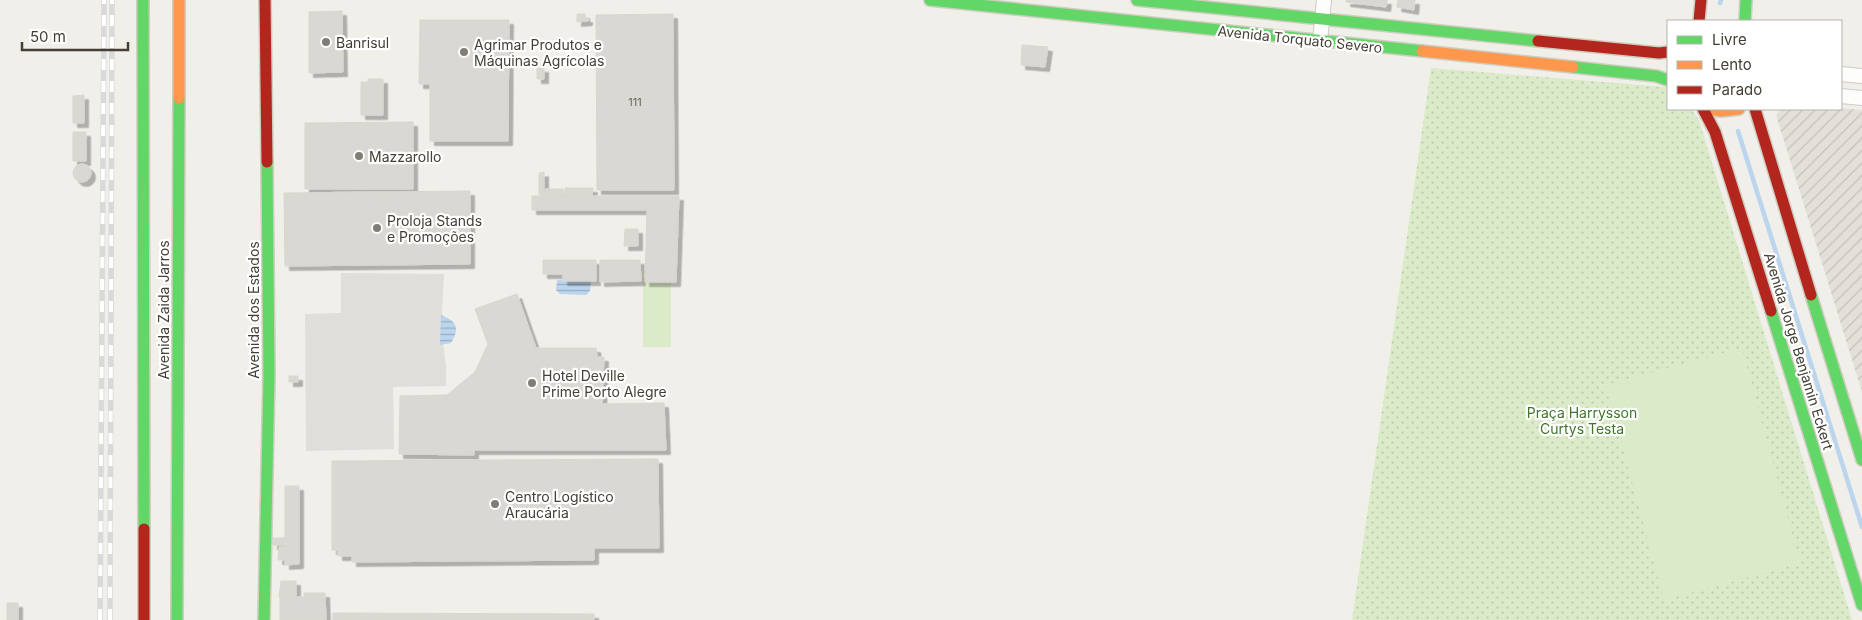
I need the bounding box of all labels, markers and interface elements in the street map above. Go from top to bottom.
scale bar [22,20,129,52]
legend [1667,20,1842,110]
street label: Avenida Torquato Severo [1217,22,1383,56]
text: 50 m [30,27,66,46]
text: Livre [1712,30,1747,49]
place label: Banrisul [336,34,389,51]
marker: Banrisul [320,36,332,48]
place label: Agrimar Produtos e Máquinas Agrícolas [474,36,604,69]
marker: Agrimar Produtos e Máquinas Agrícolas [458,46,470,58]
text: Lento [1712,55,1752,74]
text: Parado [1712,80,1762,99]
house number: 111 [628,95,642,109]
place label: Mazzarollo [369,148,441,165]
marker: Mazzarollo [353,150,365,162]
place label: Proloja Stands e Promoções [387,212,482,245]
marker: Proloja Stands e Promoções [371,222,383,234]
street label: Avenida Zaida Jarros [155,240,172,380]
street label: Avenida dos Estados [245,241,262,379]
street label: Avenida Jorge Benjamin Eckert [1761,250,1837,452]
place label: Hotel Deville Prime Porto Alegre [542,367,667,400]
marker: Hotel Deville Prime Porto Alegre [526,377,538,389]
park label: Praça Harrysson Curtys Testa [1527,404,1637,437]
place label: Centro Logístico Araucária [505,488,614,521]
marker: Centro Logístico Araucária [489,498,501,510]

